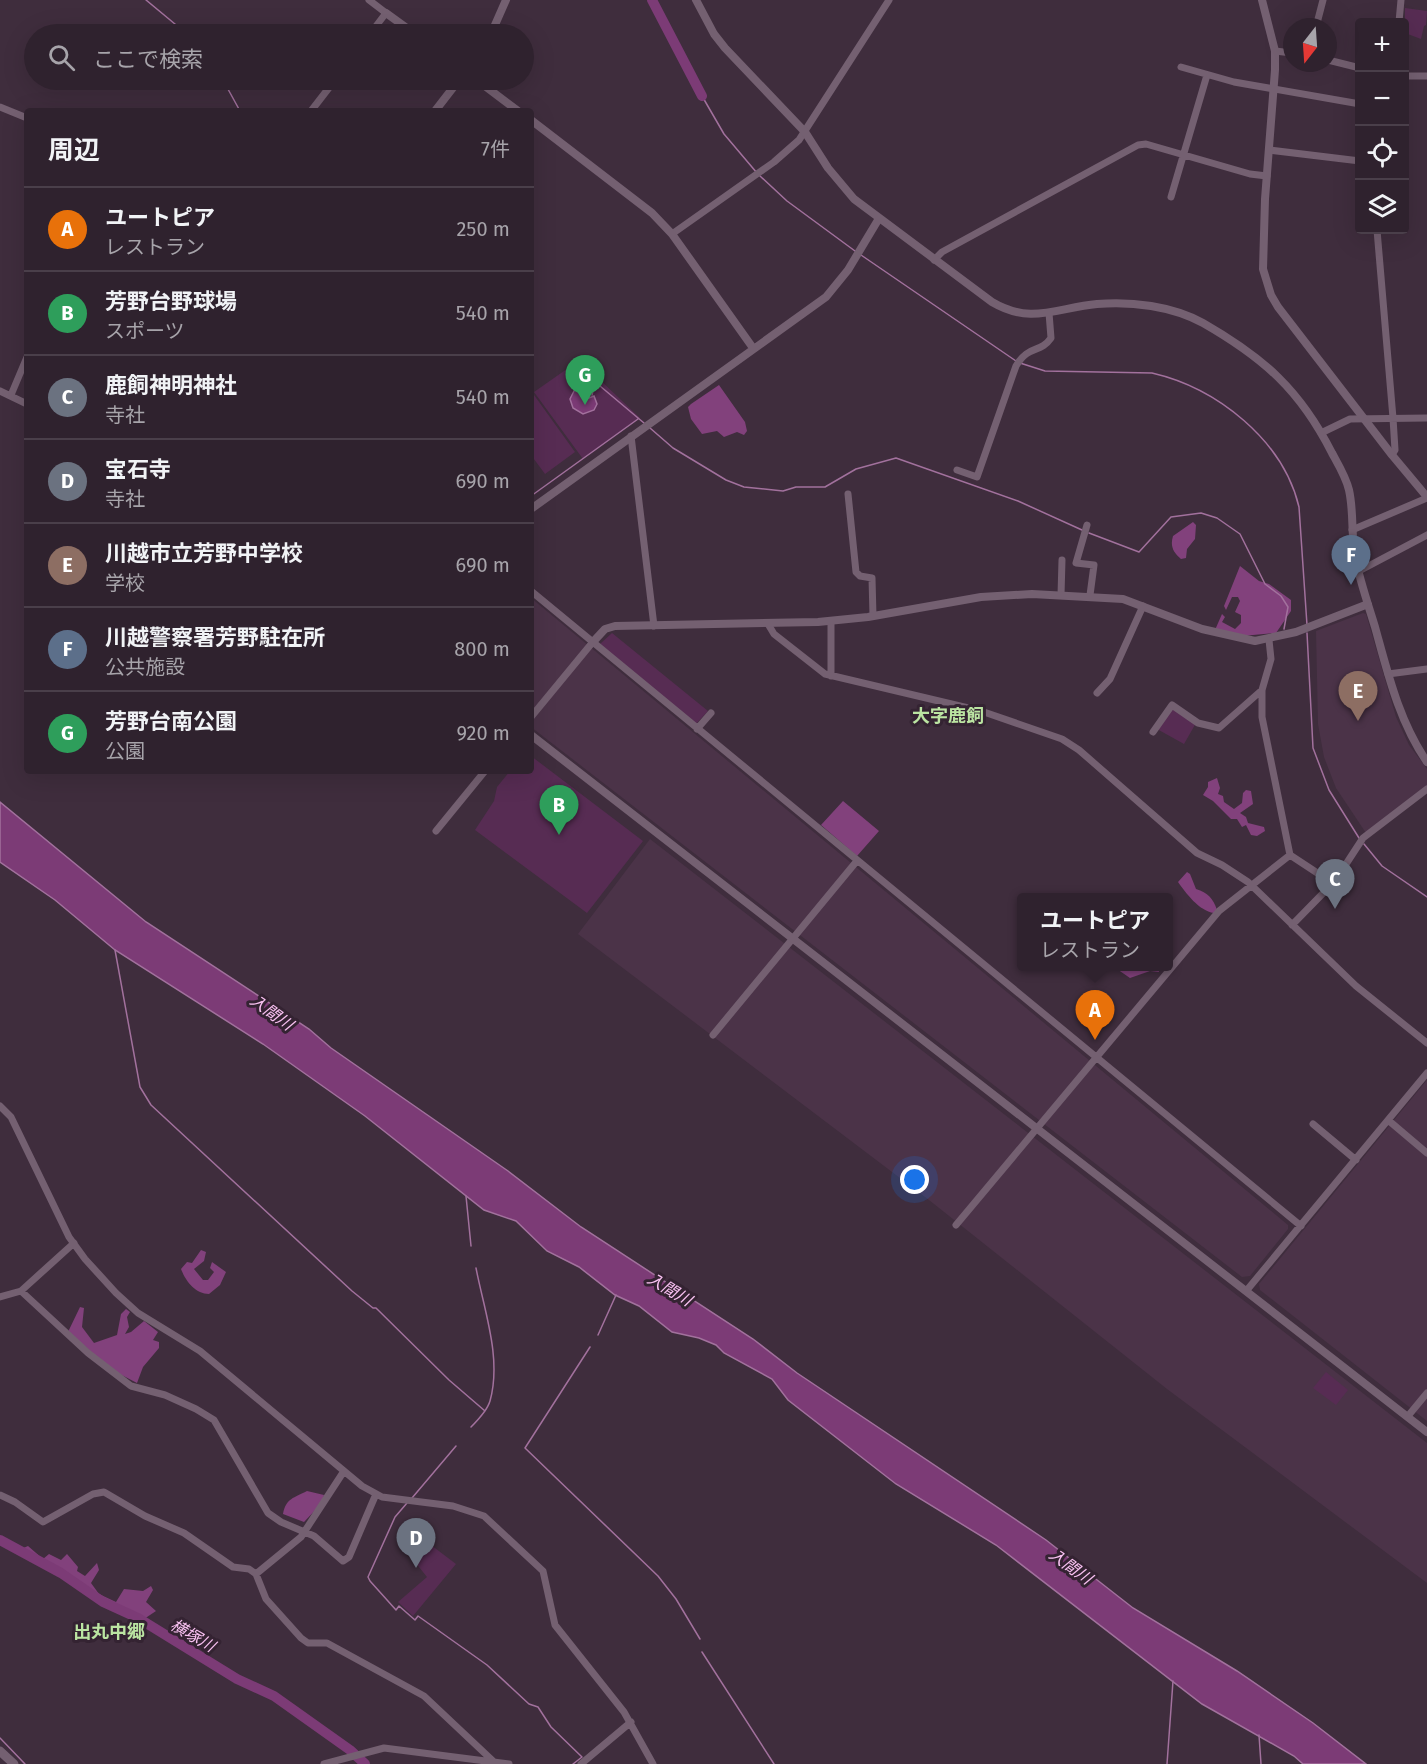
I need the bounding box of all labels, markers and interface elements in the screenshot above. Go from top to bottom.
north arrow [1283,18,1337,72]
map controls [1355,18,1409,234]
button: + [1355,18,1409,72]
search box [24,24,534,90]
icon: search [45,41,78,74]
text: ここで検索 [93,46,203,73]
button: − [1355,72,1409,126]
button: locate [1355,126,1409,180]
text: 周辺 [48,135,100,166]
text: 7件 [481,137,510,161]
button: layers [1355,180,1409,234]
text: ユートピア [105,204,215,231]
text: A [62,217,73,241]
text: 250 m [456,217,510,241]
text: レストラン [105,235,205,259]
text: 芳野台野球場 [105,288,237,315]
text: B [61,301,74,325]
text: 540 m [456,301,510,325]
text: スポーツ [105,319,185,343]
pin: G [566,356,604,405]
text: 鹿飼神明神社 [105,372,237,399]
text: C [62,385,73,409]
text: 540 m [456,385,510,409]
text: 寺社 [105,403,145,427]
text: 宝石寺 [105,456,171,483]
text: D [61,469,74,493]
text: 690 m [456,469,510,493]
text: 寺社 [105,487,145,511]
pin: F [1332,536,1370,585]
text: 川越市立芳野中学校 [105,540,303,567]
text: E [62,553,73,577]
text: 690 m [456,553,510,577]
text: 学校 [105,571,145,595]
text: 川越警察署芳野駐在所 [105,624,325,651]
text: F [63,637,72,661]
text: 800 m [454,637,510,661]
text: 公共施設 [105,655,185,679]
pin: E [1338,672,1378,721]
district label: 大字鹿飼 [912,705,984,727]
text: 芳野台南公園 [105,708,237,735]
text: G [61,721,74,745]
text: 920 m [456,721,510,745]
text: 公園 [105,739,145,763]
pin: B [540,786,578,835]
pin: C [1316,860,1354,909]
popup [1017,893,1173,971]
text: ユートピア [1040,907,1150,934]
text: レストラン [1040,938,1140,962]
pin: A [1076,990,1114,1040]
water label: 入間川 [247,991,298,1035]
your location [900,1165,929,1194]
water label: 入間川 [644,1269,697,1311]
pin: D [396,1518,436,1568]
water label: 入間川 [1046,1545,1097,1589]
water label: 横塚川 [167,1615,220,1657]
district label: 出丸中郷 [73,1621,145,1643]

